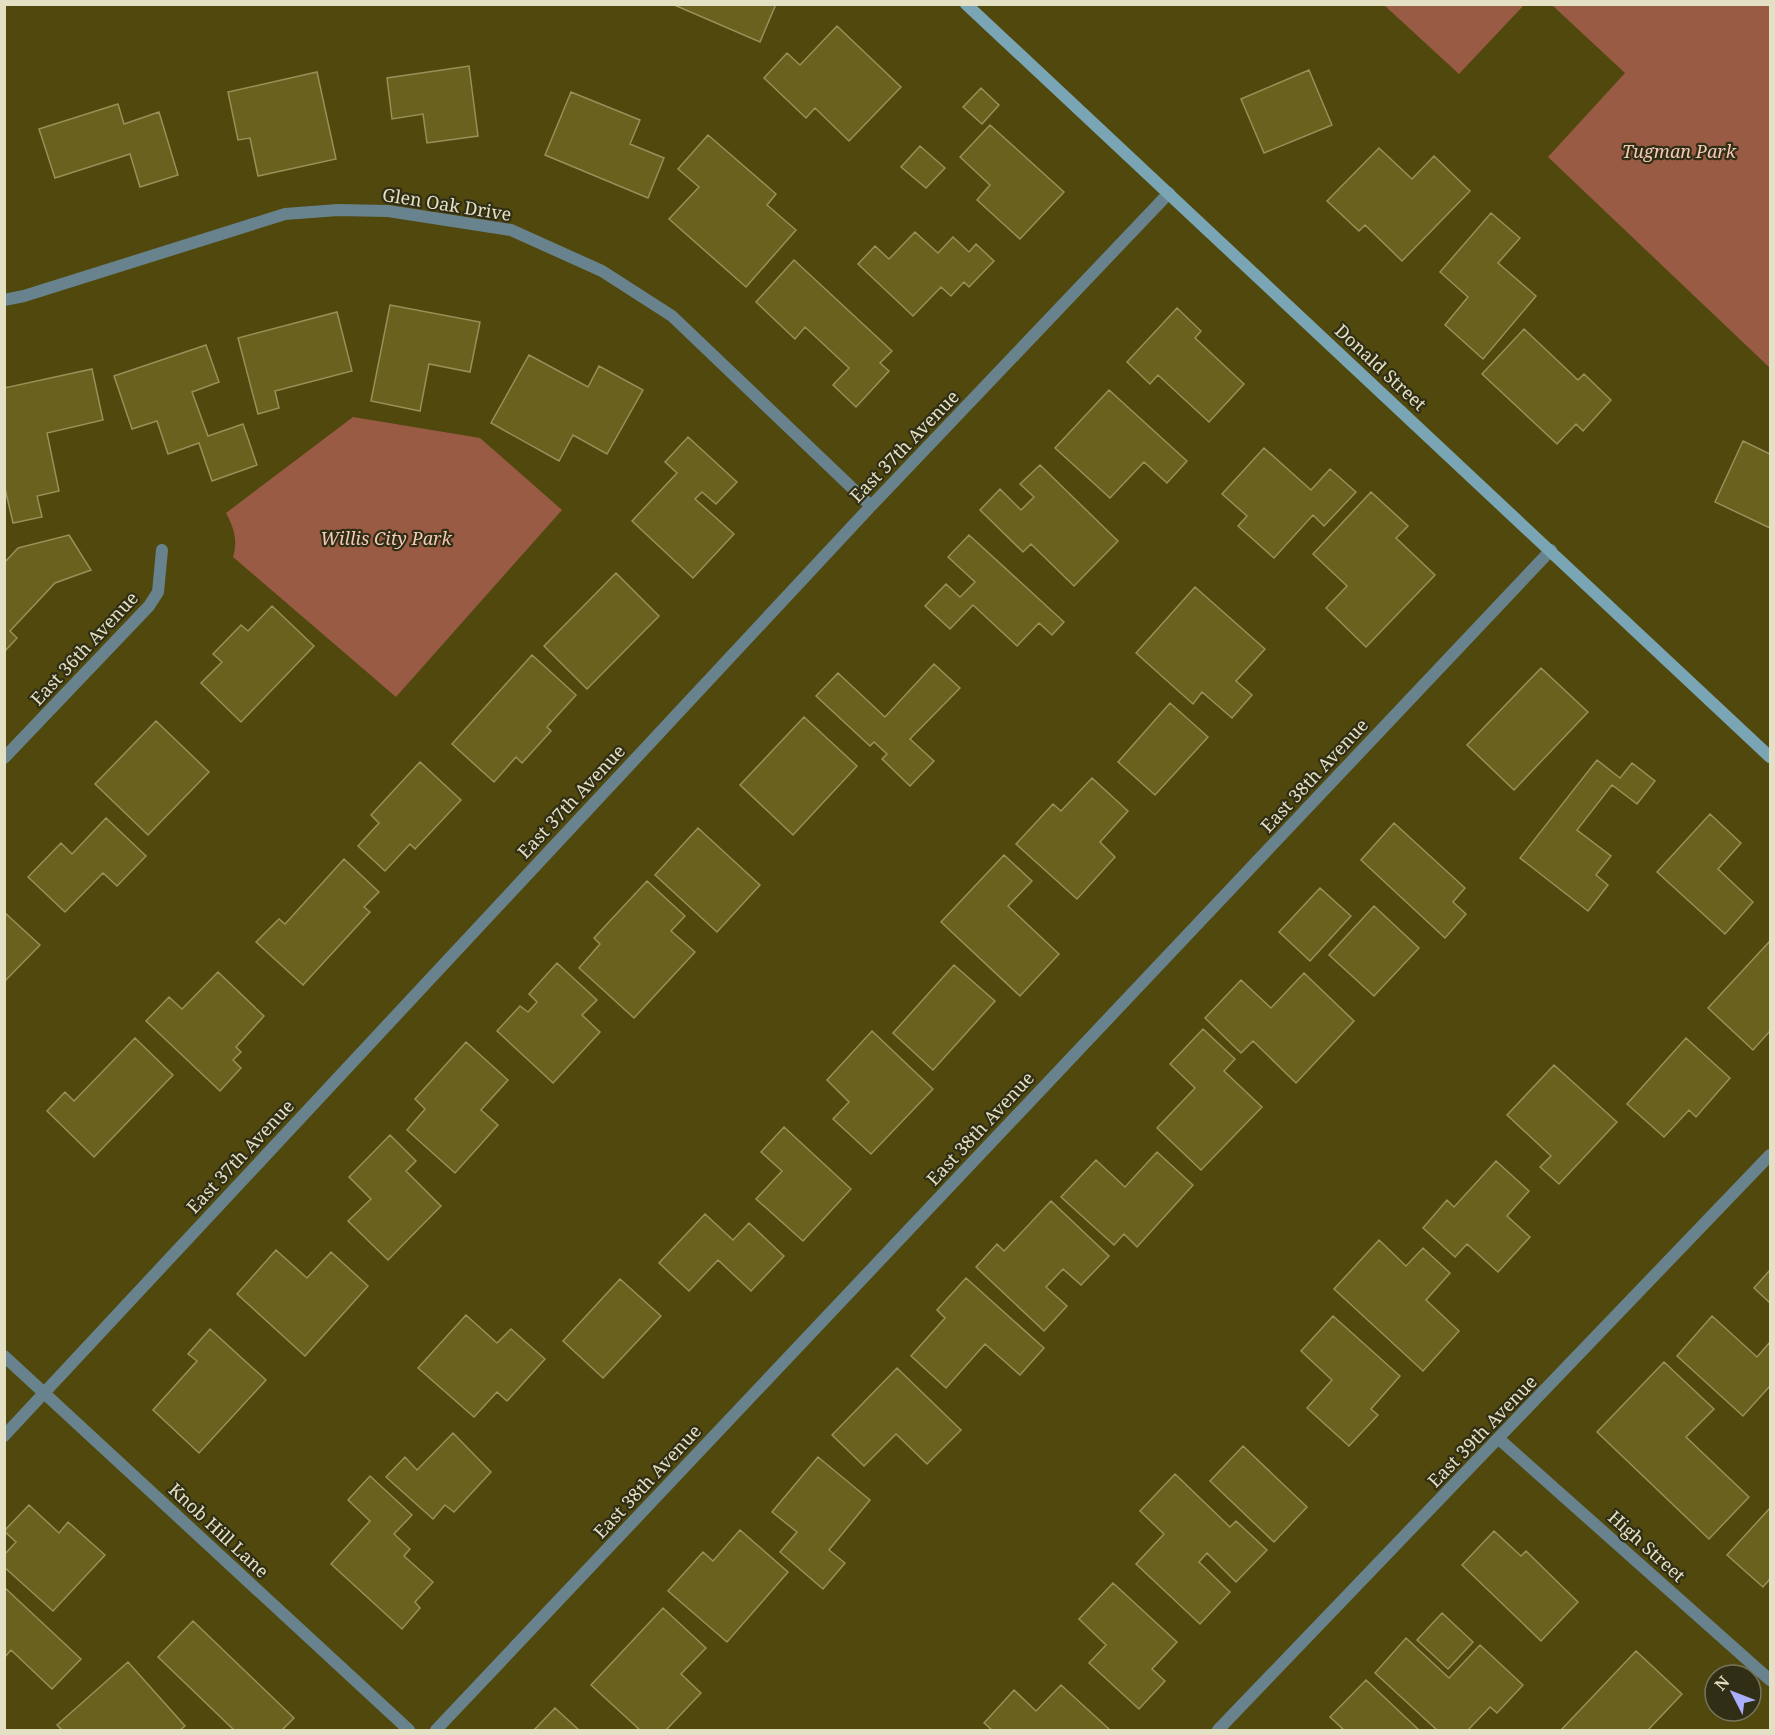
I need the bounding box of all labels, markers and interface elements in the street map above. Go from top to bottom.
park label: Tugman Park [1622,139,1737,163]
street label: Glen Oak Drive [381,182,513,226]
street label: Donald Street [1330,318,1432,416]
street label: East 37th Avenue [844,385,964,507]
park label: Willis City Park [320,526,453,550]
street label: East 36th Avenue [25,586,143,710]
street label: East 38th Avenue [1255,713,1373,837]
street label: East 37th Avenue [512,739,630,863]
street label: East 38th Avenue [921,1066,1039,1190]
street label: East 37th Avenue [181,1094,299,1218]
street label: East 39th Avenue [1422,1370,1542,1492]
street label: East 38th Avenue [588,1419,706,1543]
street label: Knob Hill Lane [164,1477,274,1583]
street label: High Street [1603,1505,1691,1587]
north arrow [1703,1663,1763,1723]
text: N [1709,1671,1735,1695]

